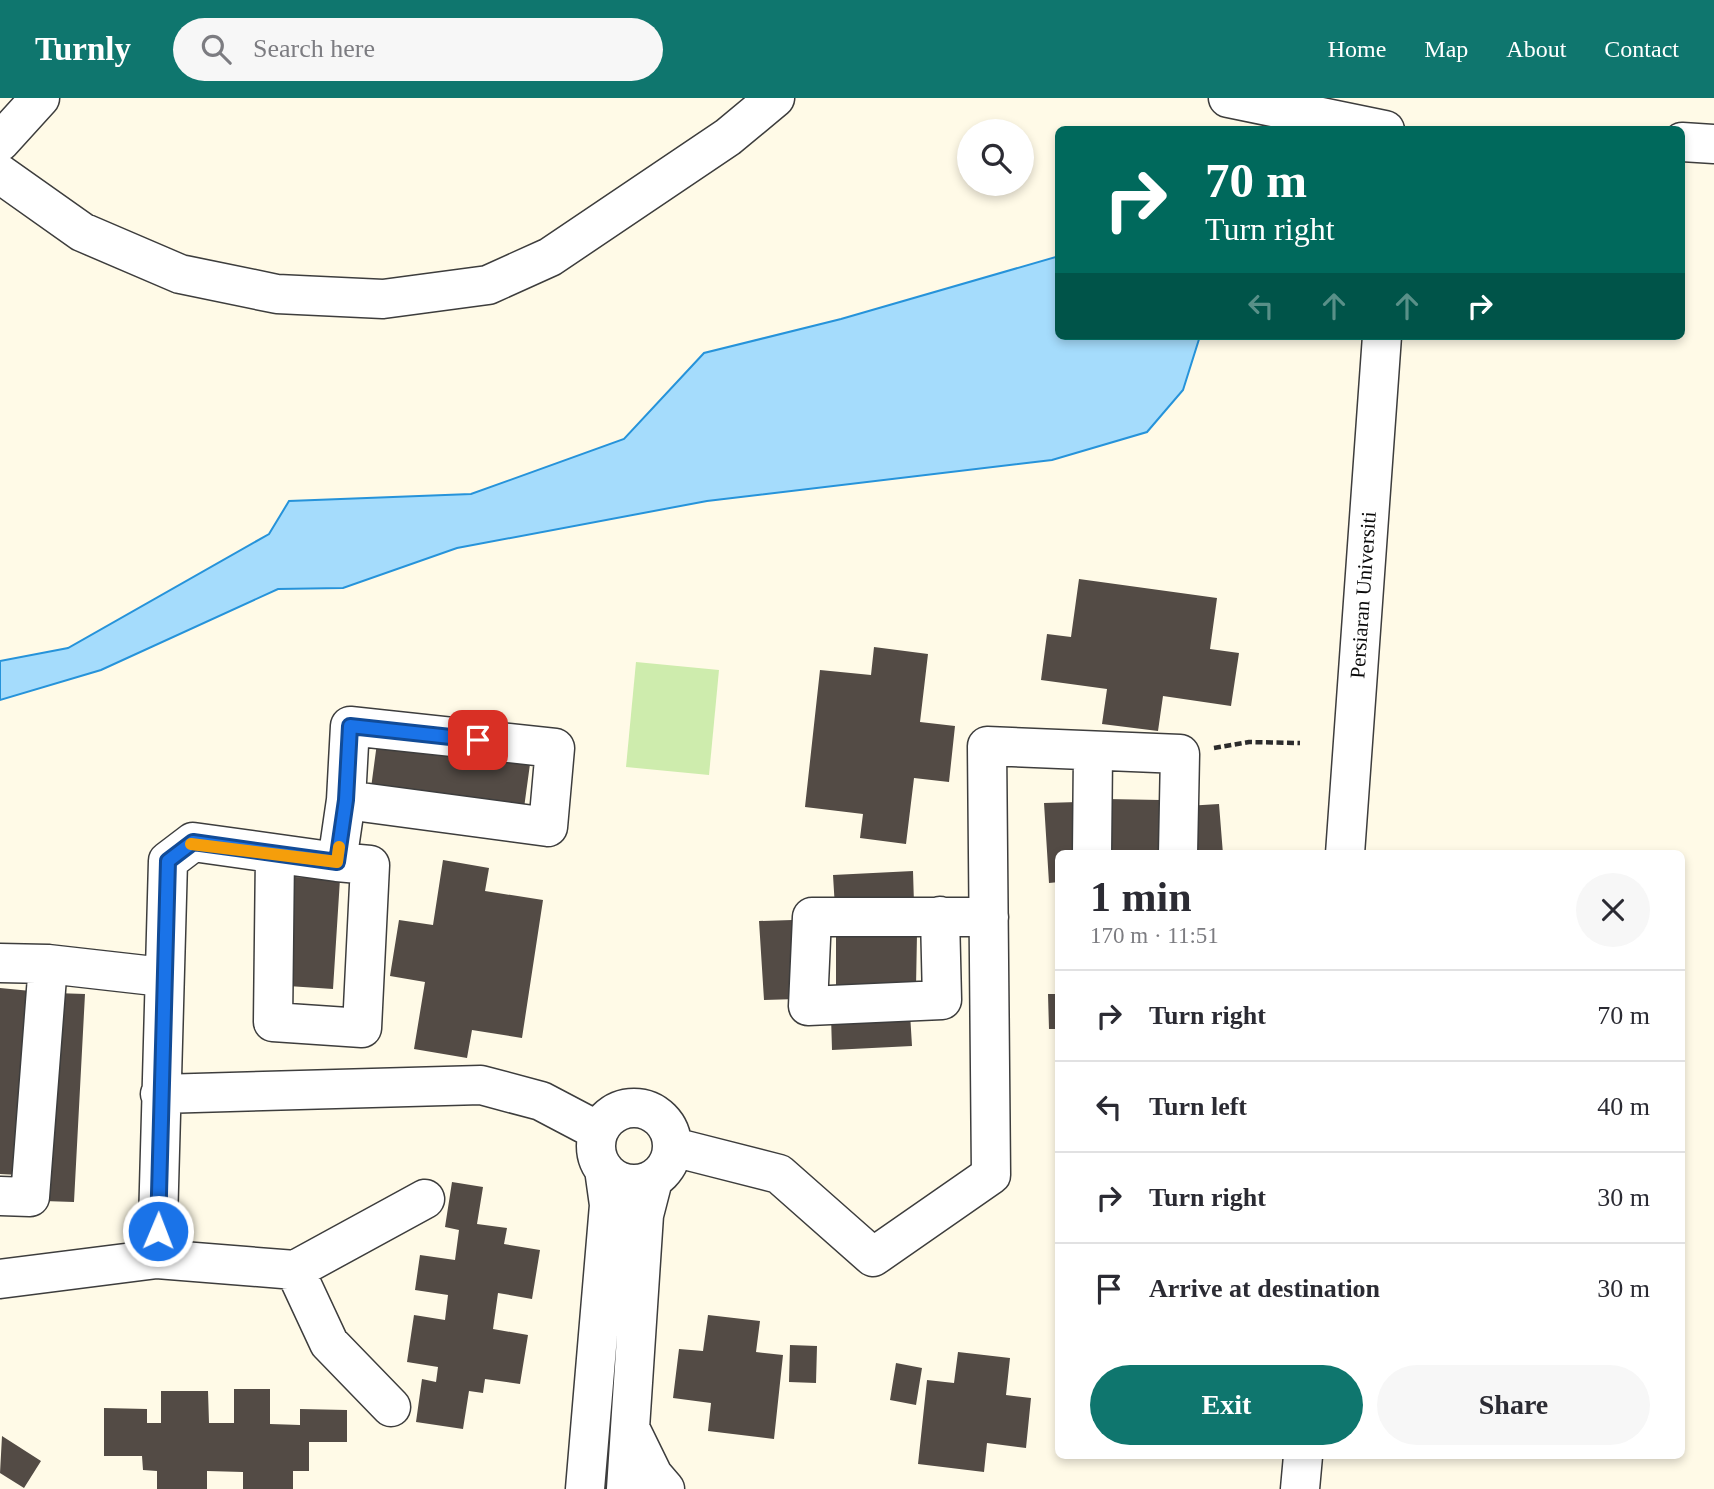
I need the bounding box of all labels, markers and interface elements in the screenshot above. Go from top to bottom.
search box [173,18,663,81]
icon: search [197,30,235,68]
text: Turnly [35,31,131,67]
text: Search here [253,34,375,63]
text: Home [1328,36,1386,62]
text: Map [1424,36,1468,62]
text: About [1506,36,1566,62]
text: Contact [1604,36,1679,62]
map controls [957,119,1034,196]
button: search [957,119,1034,196]
text: 70 m [1205,153,1307,208]
icon: right [1090,154,1181,245]
text: Turn right [1205,211,1335,247]
icon: left [1242,287,1280,325]
icon: ahead [1315,287,1353,325]
icon: ahead [1388,287,1426,325]
icon: right [1461,287,1499,325]
street label: Persiaran Universiti [1345,511,1381,679]
pin [448,710,508,770]
icon: arrive [459,721,497,759]
button: close [1576,873,1650,947]
text: 1 min [1090,874,1192,920]
text: 170 m · 11:51 [1090,923,1219,948]
icon: right [1090,997,1128,1035]
text: Turn right [1149,1001,1266,1030]
text: 70 m [1597,1001,1650,1030]
icon: left [1090,1088,1128,1126]
text: Turn left [1149,1092,1247,1121]
text: 40 m [1597,1092,1650,1121]
icon: right [1090,1179,1128,1217]
text: Turn right [1149,1183,1266,1212]
text: 30 m [1597,1183,1650,1212]
position arrow [121,1194,195,1268]
icon: arrive [1090,1270,1128,1308]
text: Arrive at destination [1149,1274,1380,1303]
text: 30 m [1597,1274,1650,1303]
button: Exit [1090,1365,1363,1445]
button: Share [1377,1365,1650,1445]

